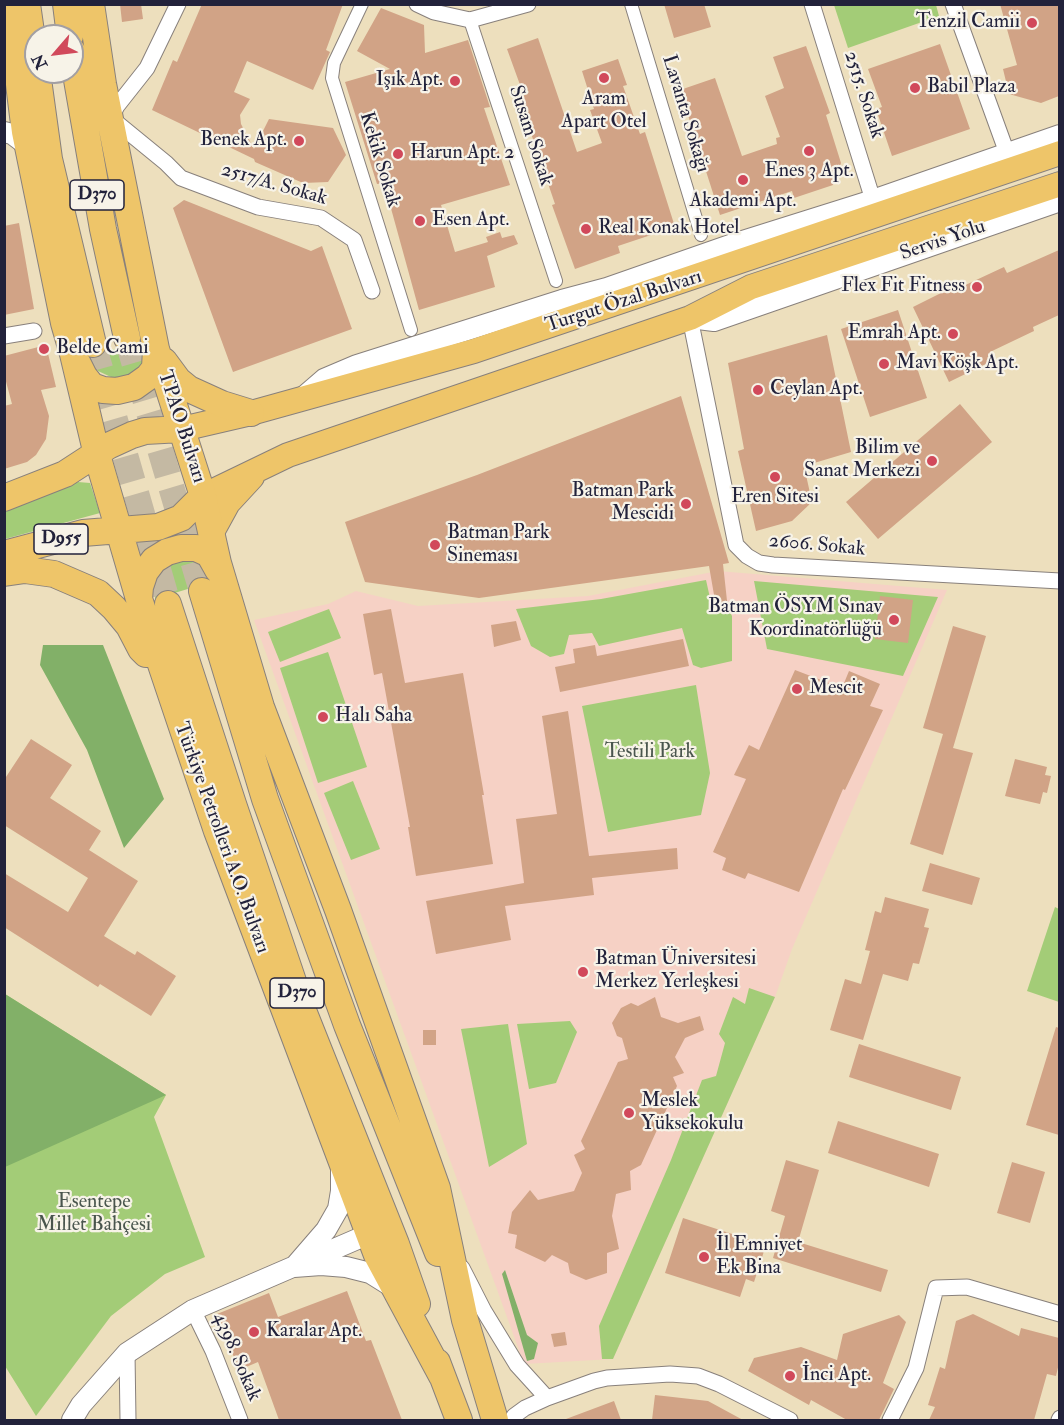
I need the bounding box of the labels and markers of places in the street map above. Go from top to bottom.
place label: Tenzil Camii [916,11,1020,35]
marker: Tenzil Camii [1025,16,1039,30]
place label: Işık Apt. [376,69,443,93]
marker: Aram Apart Otel [597,71,611,85]
marker: Işık Apt. [448,74,462,88]
place label: Babil Plaza [927,76,1016,100]
marker: Babil Plaza [908,81,922,95]
place label: Aram Apart Otel [561,88,647,135]
place label: Benek Apt. [200,129,287,153]
marker: Benek Apt. [292,134,306,148]
place label: Harun Apt. 2 [410,142,514,166]
marker: Enes 3 Apt. [802,144,816,158]
marker: Harun Apt. 2 [391,147,405,161]
place label: Enes 3 Apt. [764,160,854,184]
marker: Akademi Apt. [736,173,750,187]
place label: Akademi Apt. [690,190,796,214]
place label: Esen Apt. [432,209,509,233]
marker: Esen Apt. [413,214,427,228]
place label: Real Konak Hotel [598,217,739,241]
marker: Real Konak Hotel [579,222,593,236]
place label: Flex Fit Fitness [841,275,965,299]
marker: Flex Fit Fitness [970,280,984,294]
place label: Emrah Apt. [848,322,941,346]
marker: Emrah Apt. [946,327,960,341]
place label: Belde Cami [56,337,149,361]
marker: Belde Cami [37,342,51,356]
place label: Mavi Köşk Apt. [896,352,1018,376]
marker: Mavi Köşk Apt. [877,357,891,371]
place label: Ceylan Apt. [770,378,863,402]
marker: Ceylan Apt. [751,383,765,397]
place label: Bilim ve Sanat Merkezi [804,437,920,484]
marker: Bilim ve Sanat Merkezi [925,454,939,468]
marker: Eren Sitesi [768,470,782,484]
place label: Batman Park Mescidi [572,480,674,527]
place label: Eren Sitesi [731,486,819,510]
marker: Batman Park Mescidi [679,497,693,511]
place label: Batman Park Sineması [447,522,549,569]
marker: Batman Park Sineması [428,538,442,552]
place label: Batman ÖSYM Sınav Koordinatörlüğü [708,596,882,643]
marker: Batman ÖSYM Sınav Koordinatörlüğü [887,613,901,627]
place label: Mescit [809,677,863,701]
marker: Mescit [790,682,804,696]
place label: Halı Saha [335,705,412,729]
marker: Halı Saha [316,710,330,724]
place label: Batman Üniversitesi Merkez Yerleşkesi [595,948,756,995]
marker: Batman Üniversitesi Merkez Yerleşkesi [576,965,590,979]
place label: Meslek Yüksekokulu [641,1090,744,1137]
marker: Meslek Yüksekokulu [622,1106,636,1120]
place label: İl Emniyet Ek Bina [716,1234,802,1281]
marker: İl Emniyet Ek Bina [697,1250,711,1264]
place label: Karalar Apt. [266,1320,362,1344]
marker: Karalar Apt. [247,1325,261,1339]
place label: İnci Apt. [802,1364,871,1388]
marker: İnci Apt. [783,1369,797,1383]

